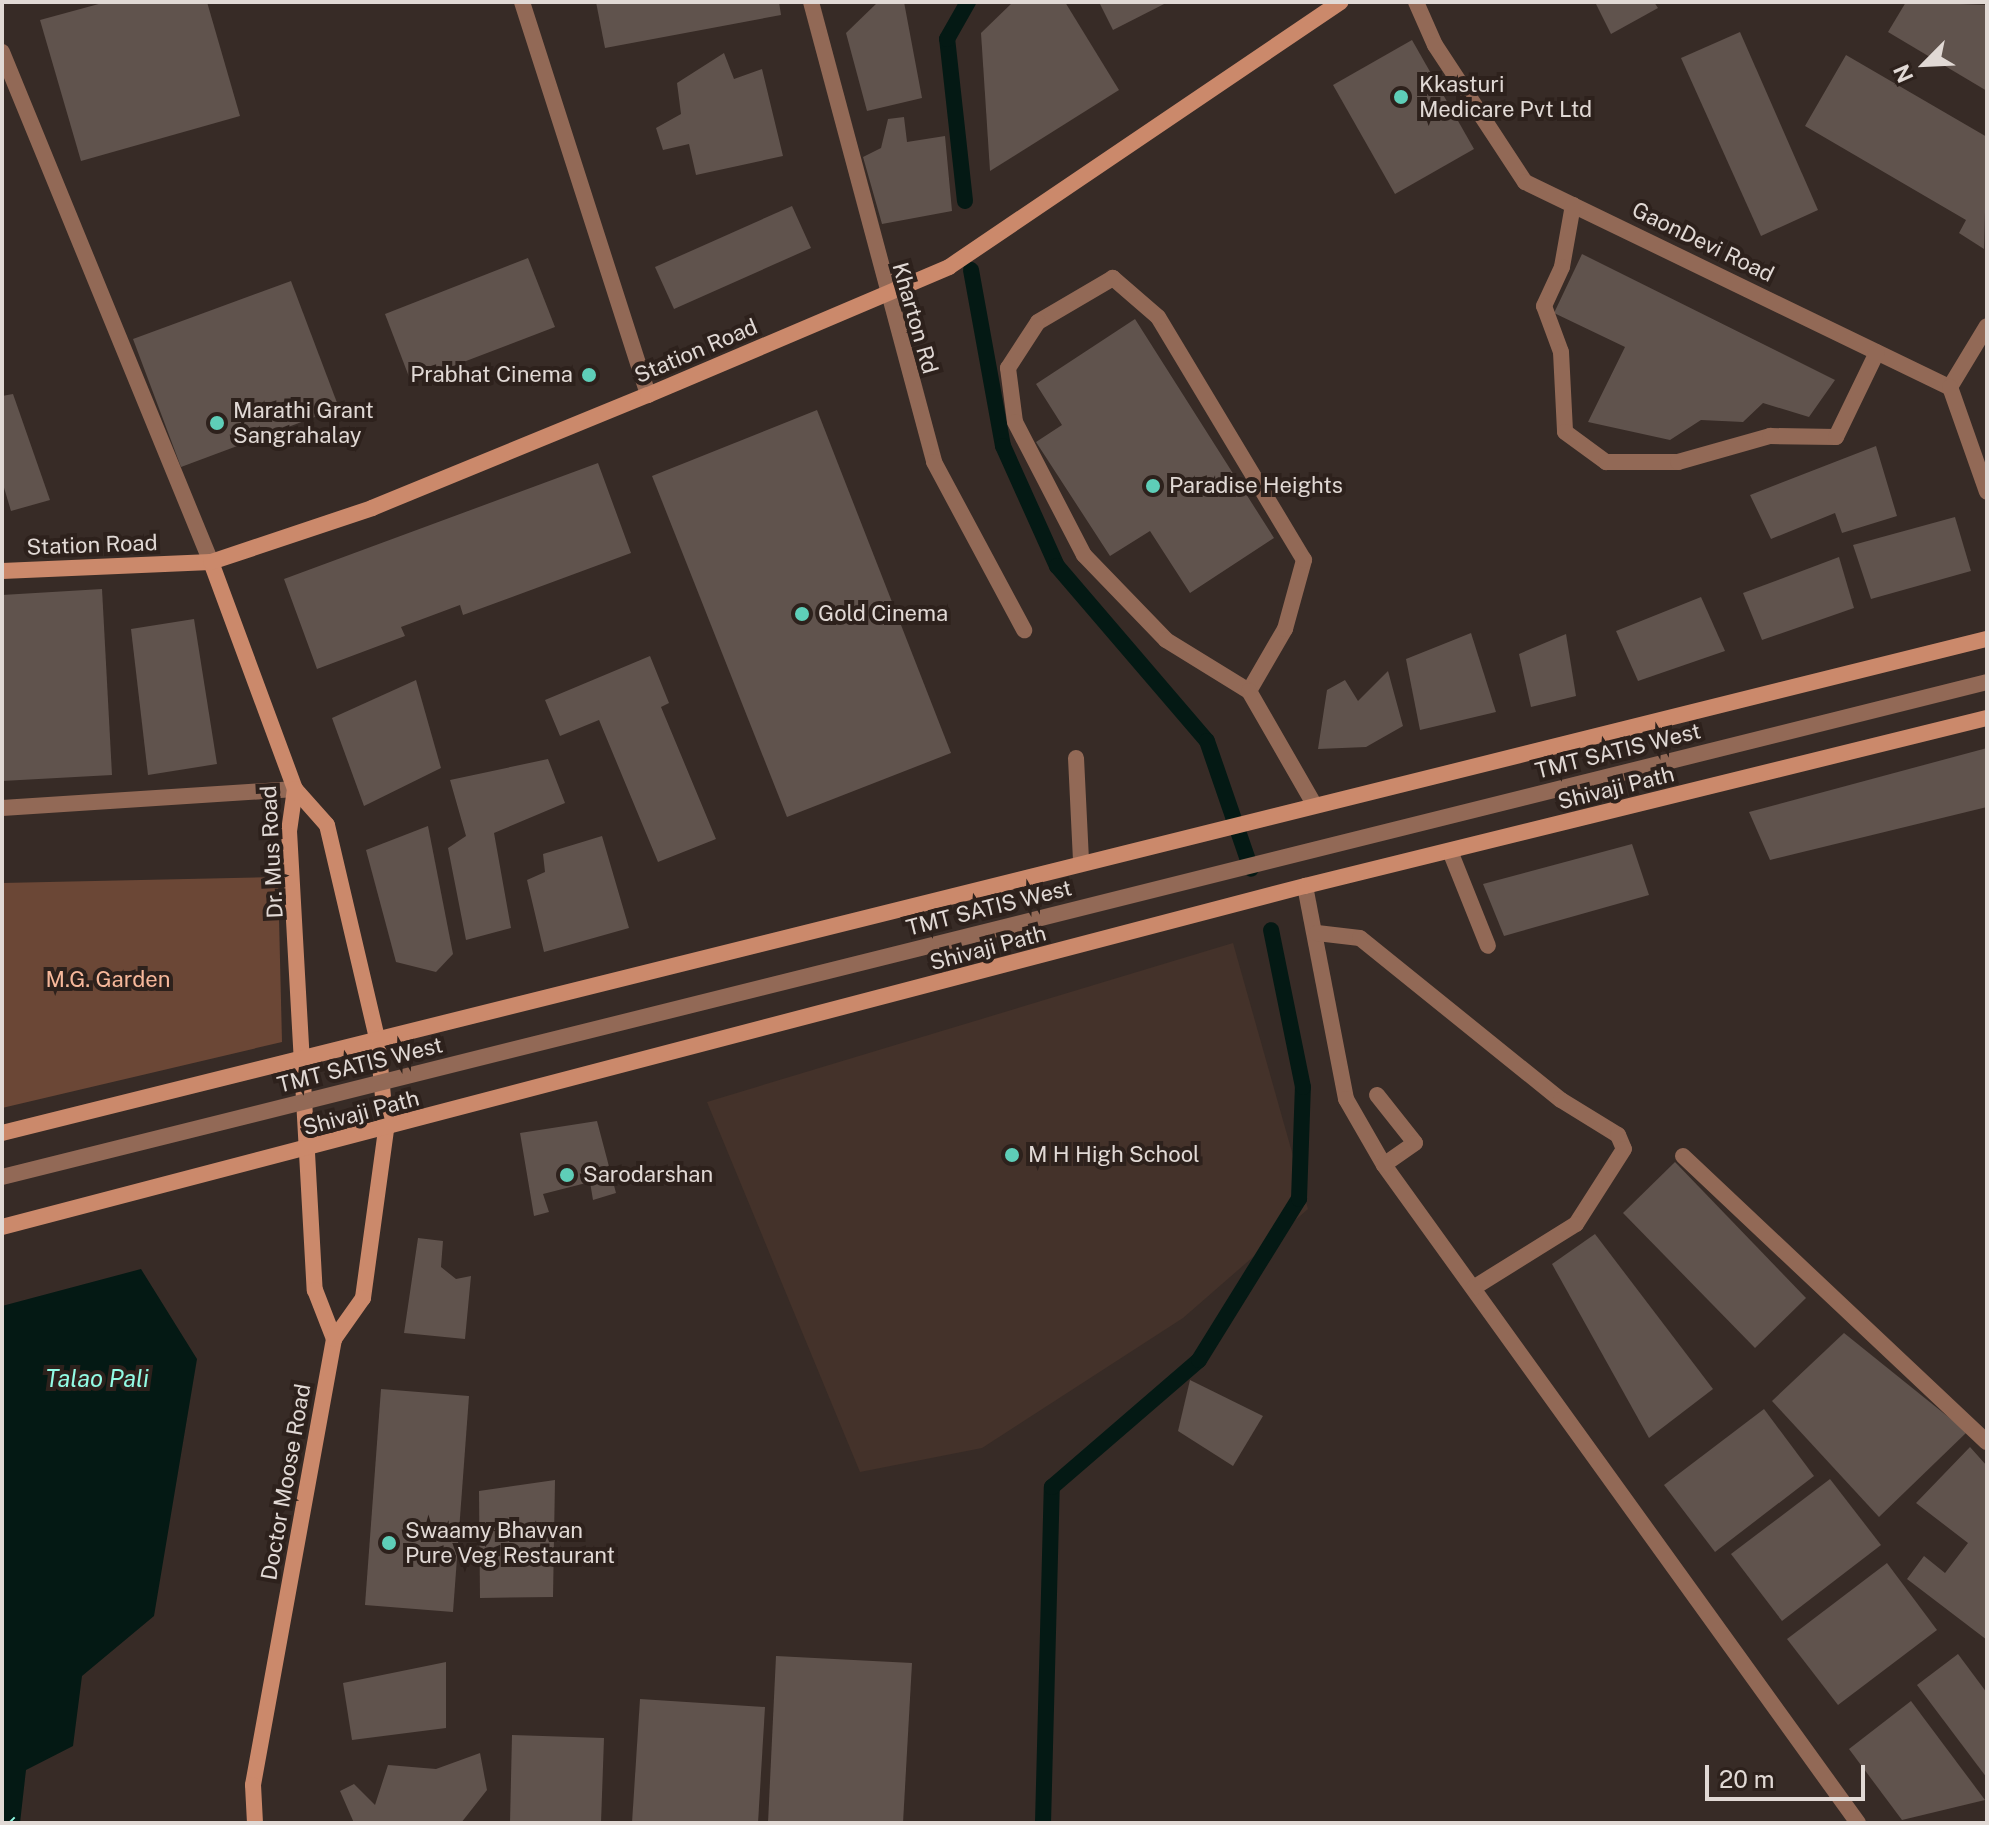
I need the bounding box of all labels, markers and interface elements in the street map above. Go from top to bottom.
north arrow [1885,24,1965,104]
text: N [1888,61,1918,87]
place label: Kkasturi Medicare Pvt Ltd [1419,71,1592,122]
marker: Kkasturi Medicare Pvt Ltd [1390,86,1412,108]
street label: GaonDevi Road [1628,196,1778,288]
street label: Kharton Rd [887,259,943,377]
street label: Station Road [631,313,761,389]
place label: Prabhat Cinema [410,362,573,388]
marker: Prabhat Cinema [580,366,598,384]
place label: Marathi Grant Sangrahalay [233,397,374,448]
marker: Marathi Grant Sangrahalay [208,414,226,432]
place label: Paradise Heights [1169,473,1343,499]
marker: Paradise Heights [1144,477,1162,495]
street label: Station Road [26,530,158,560]
place label: Gold Cinema [818,601,948,627]
marker: Gold Cinema [793,605,811,623]
street label: TMT SATIS West [1532,718,1704,784]
street label: Shivaji Path [1555,761,1677,815]
street label: Dr. Mus Road [255,785,289,919]
street label: TMT SATIS West [903,875,1075,941]
street label: Shivaji Path [927,920,1049,976]
park label: M.G. Garden [45,967,171,993]
street label: TMT SATIS West [274,1032,446,1098]
street label: Shivaji Path [300,1085,422,1141]
place label: M H High School [1028,1142,1200,1168]
marker: M H High School [1003,1146,1021,1164]
place label: Sarodarshan [583,1162,713,1188]
marker: Sarodarshan [558,1166,576,1184]
water label: Talao Pali [45,1365,149,1393]
street label: Doctor Moose Road [256,1382,316,1582]
place label: Swaamy Bhavvan Pure Veg Restaurant [405,1517,616,1568]
marker: Swaamy Bhavvan Pure Veg Restaurant [380,1534,398,1552]
scale bar [1709,1749,1869,1799]
text: 20 m [1719,1765,1775,1793]

